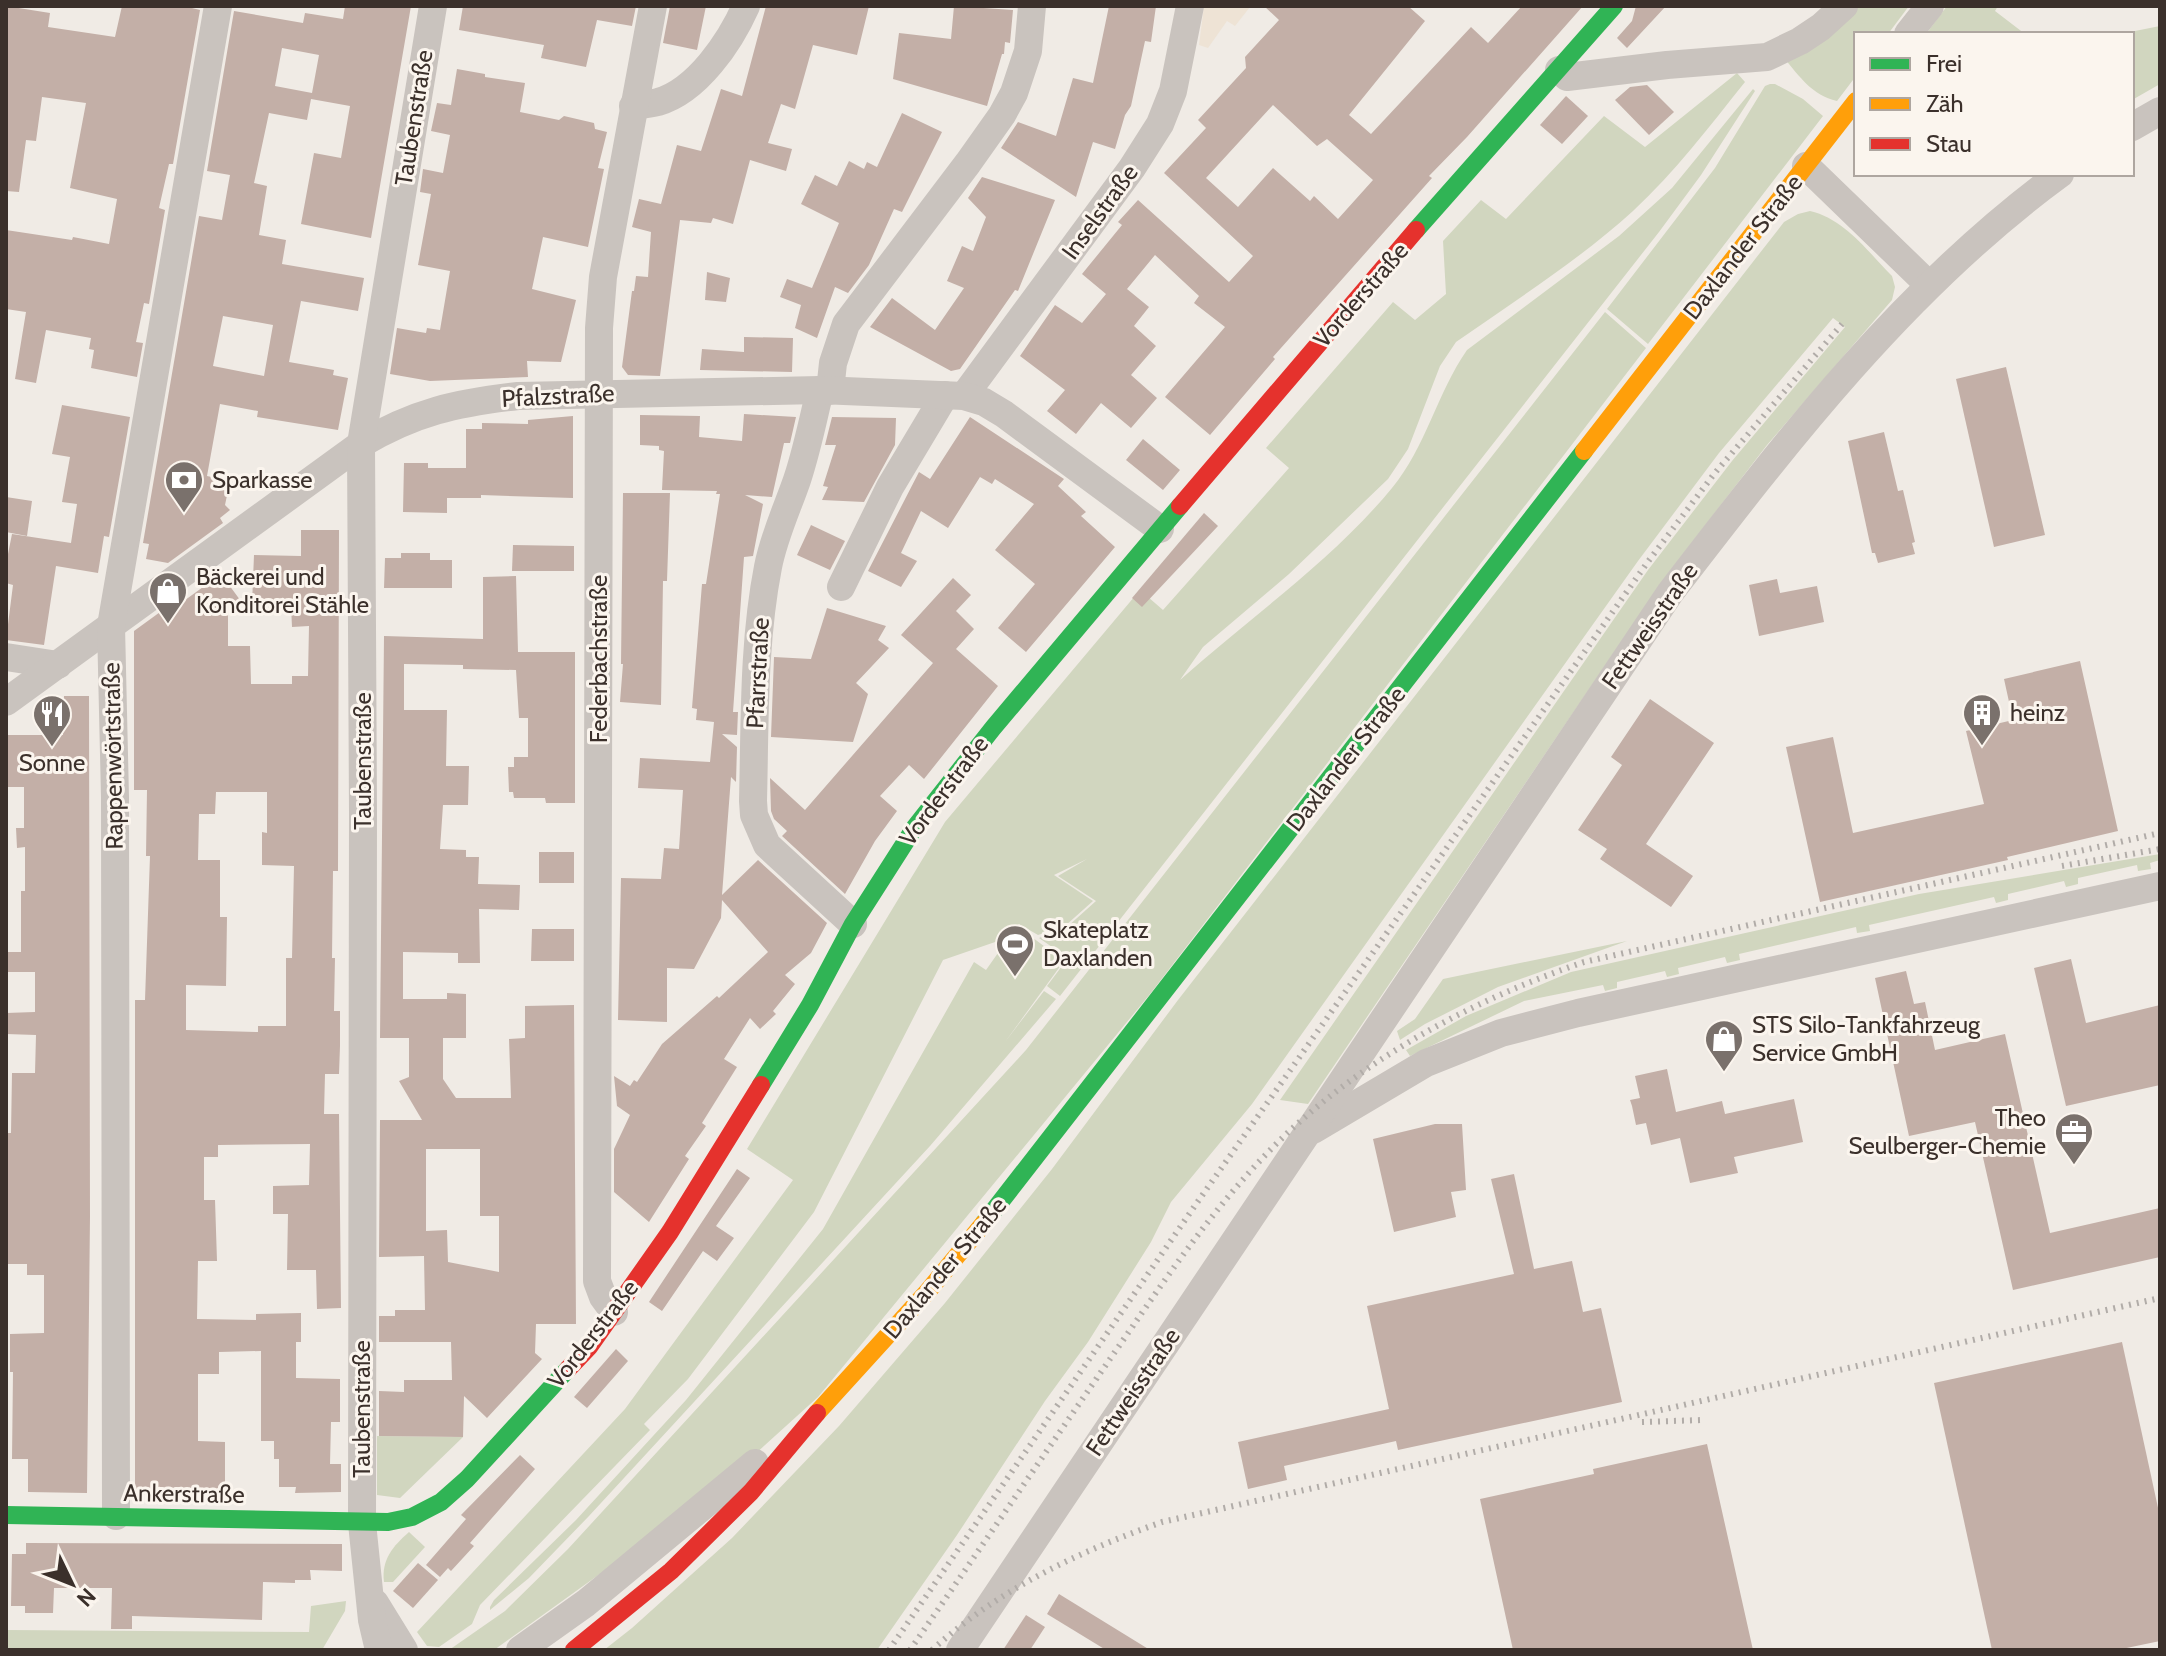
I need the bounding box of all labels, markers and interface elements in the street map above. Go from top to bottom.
legend [1854,32,2134,176]
street label: Taubenstraße [388,48,439,188]
text: Frei [1926,49,1962,78]
text: Zäh [1926,89,1963,118]
text: Stau [1926,129,1972,158]
street label: Inselstraße [1055,159,1144,265]
street label: Daxlander Straße [1677,168,1808,325]
street label: Vorderstraße [1307,236,1414,353]
street label: Pfalzstraße [501,378,615,413]
bank icon: Sparkasse [163,459,205,514]
place label: Sparkasse [212,465,313,494]
street label: Fettweisstraße [1595,557,1704,694]
place label: Bäckerei und Konditorei Stähle [196,562,369,619]
shop icon: Bäckerei und Konditorei Stähle [147,570,189,625]
street label: Federbachstraße [584,575,613,743]
street label: Pfarrstraße [740,617,775,729]
street label: Rappenwörtstraße [96,662,129,850]
street label: Daxlander Straße [1280,680,1411,837]
street label: Taubenstraße [348,692,377,830]
building icon: heinz [1961,692,2003,747]
restaurant icon: Sonne [31,693,73,748]
place label: heinz [2010,698,2065,727]
street label: Vorderstraße [893,730,994,851]
place label: Sonne [19,748,85,777]
place label: Skateplatz Daxlanden [1043,915,1153,972]
sports icon: Skateplatz Daxlanden [994,923,1036,978]
place label: STS Silo-Tankfahrzeug Service GmbH [1752,1010,1981,1067]
shop icon: STS Silo-Tankfahrzeug Service GmbH [1703,1018,1745,1073]
place label: Theo Seulberger-Chemie [1848,1103,2046,1160]
office icon: Theo Seulberger-Chemie [2053,1111,2095,1166]
street label: Daxlander Straße [877,1191,1012,1344]
street label: Vorderstraße [541,1274,644,1394]
street label: Fettweisstraße [1079,1322,1186,1461]
street label: Taubenstraße [347,1340,376,1478]
street label: Ankerstraße [123,1478,245,1509]
north arrow [32,1544,112,1624]
text: N [71,1582,101,1612]

